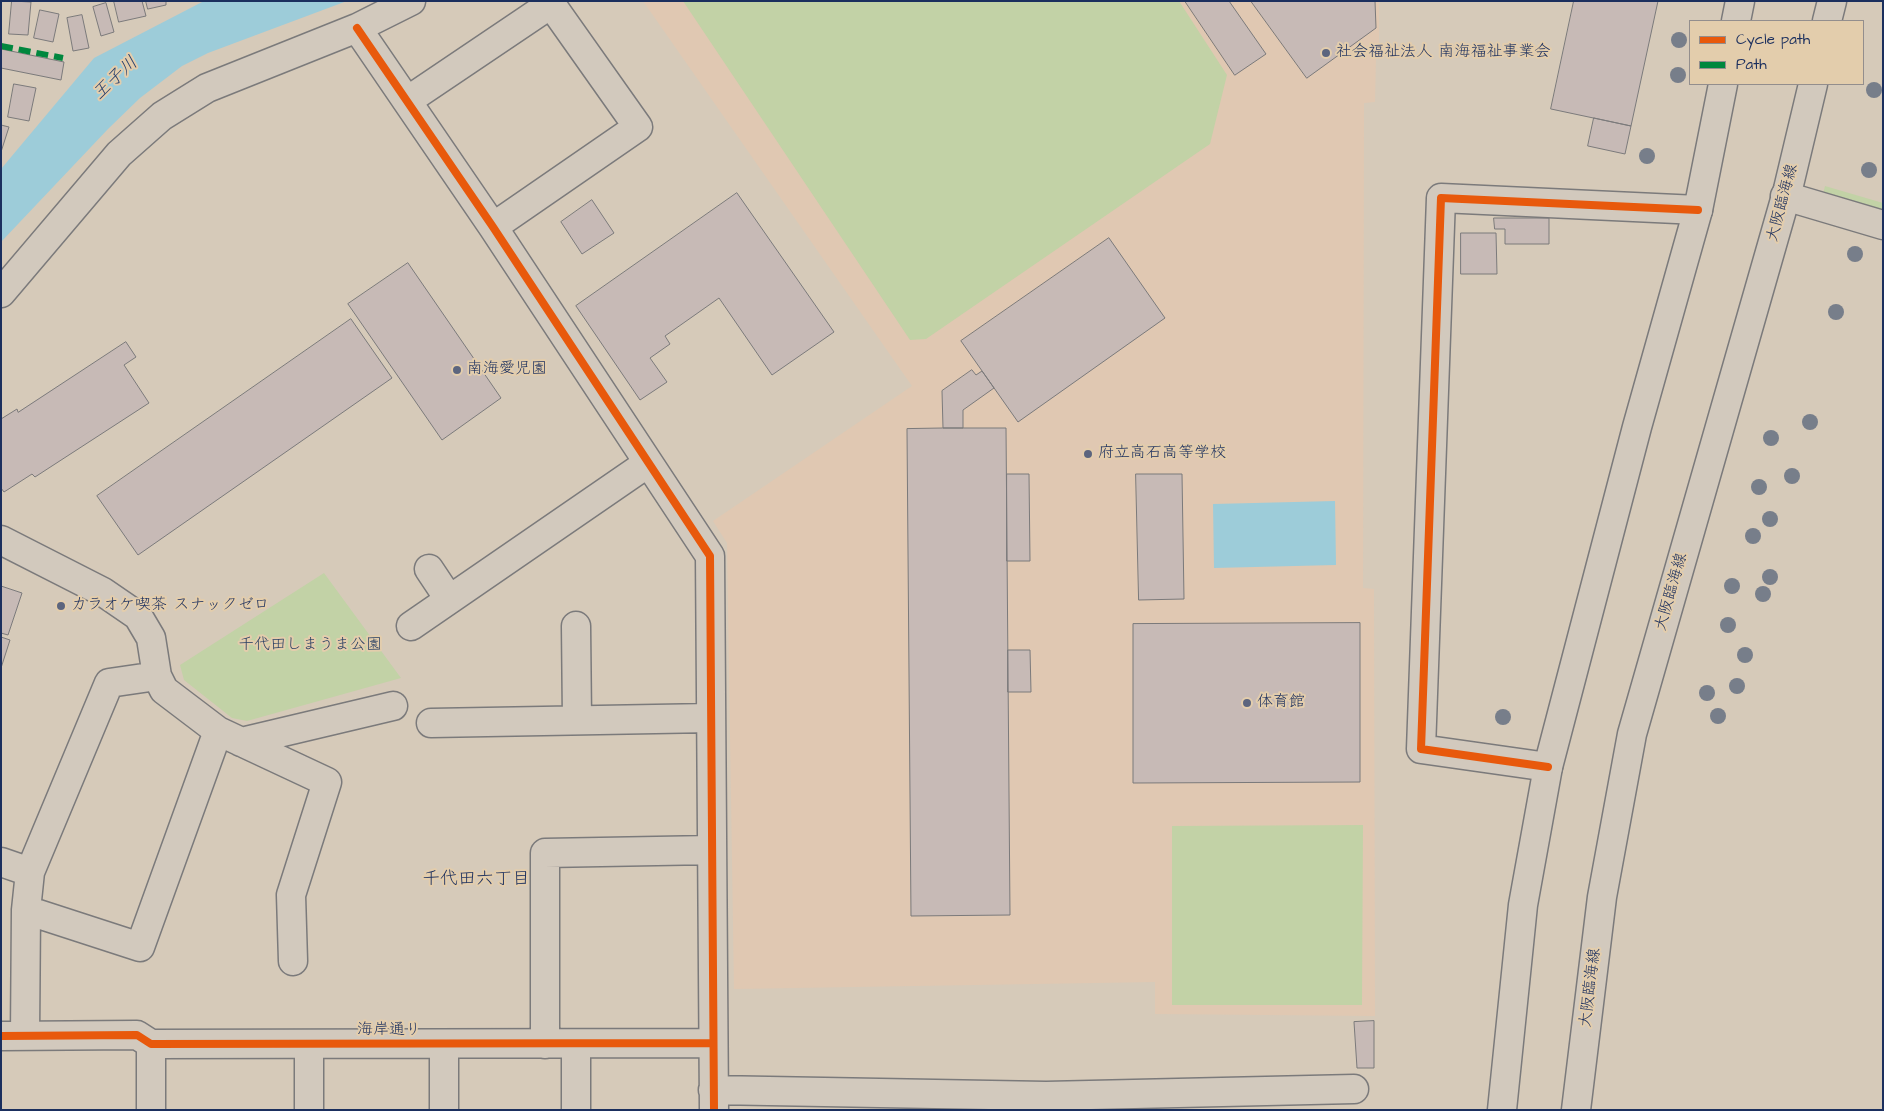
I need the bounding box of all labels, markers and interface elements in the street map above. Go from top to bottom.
legend [1689,20,1864,85]
text: Cycle path [1736,29,1810,50]
place label: 社会福祉法人 南海福祉事業会 [1336,43,1550,63]
marker: 社会福祉法人 南海福祉事業会 [1320,47,1332,59]
water label: 王子川 [89,53,143,105]
text: Path [1736,54,1767,75]
street label: 大阪臨海線 [1763,162,1803,244]
place label: 南海愛児園 [467,360,547,380]
marker: 南海愛児園 [451,364,463,376]
place label: 府立高石高等学校 [1098,444,1226,464]
marker: 府立高石高等学校 [1082,448,1094,460]
street label: 大阪臨海線 [1652,551,1692,633]
place label: カラオケ喫茶 スナックゼロ [71,596,269,616]
marker: カラオケ喫茶 スナックゼロ [55,600,67,612]
park label: 千代田しまうま公園 [238,636,382,656]
place label: 体育館 [1257,693,1305,713]
marker: 体育館 [1241,697,1253,709]
district label: 千代田六丁目 [422,869,530,891]
street label: 大阪臨海線 [1577,947,1605,1029]
street label: 海岸通り [357,1021,421,1041]

